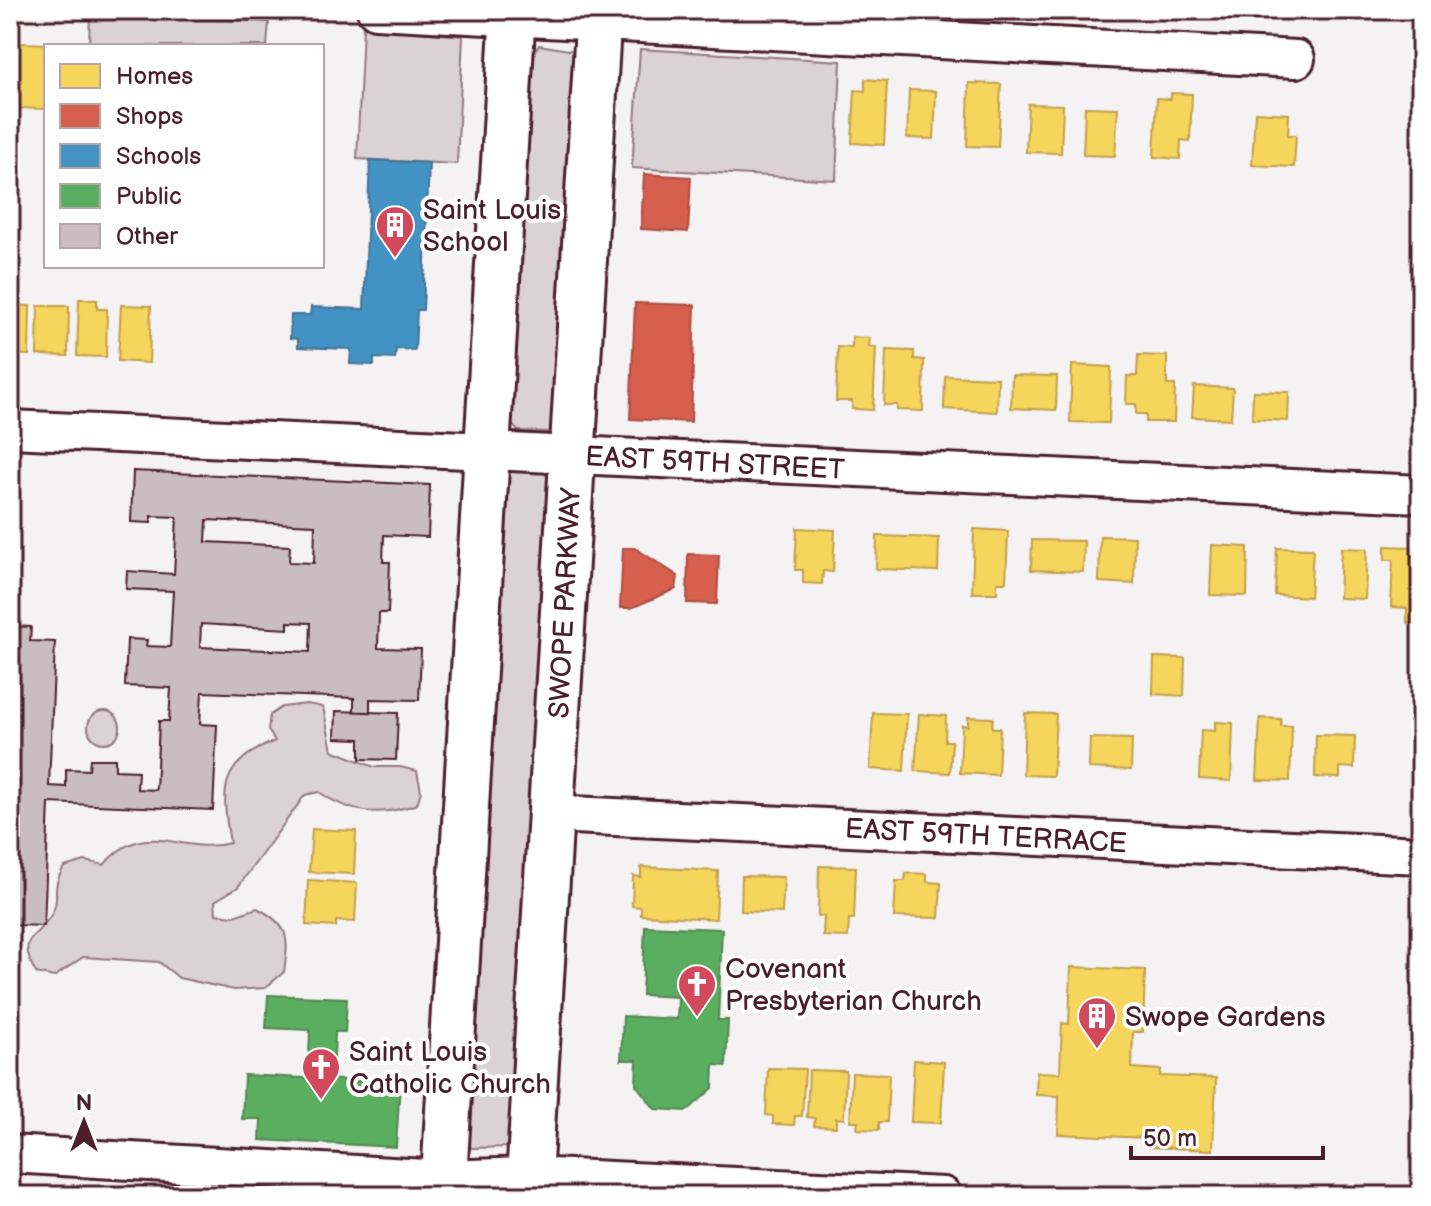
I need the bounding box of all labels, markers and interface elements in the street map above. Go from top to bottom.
legend [44,44,324,268]
text: Homes [116,62,193,91]
text: Shops [116,102,183,131]
text: Schools [116,142,201,171]
text: Public [116,182,182,211]
place label: Saint Louis School [423,194,561,259]
building icon: Saint Louis School [374,204,416,259]
text: Other [116,222,178,251]
street label: EAST 59TH STREET [584,440,846,487]
street label: SWOPE PARKWAY [543,486,588,719]
street label: EAST 59TH TERRACE [844,813,1128,860]
place label: Covenant Presbyterian Church [725,953,982,1018]
church icon: Covenant Presbyterian Church [676,963,718,1018]
building icon: Swope Gardens [1076,995,1118,1050]
place label: Swope Gardens [1125,1001,1326,1034]
place label: Saint Louis Catholic Church [349,1036,551,1101]
church icon: Saint Louis Catholic Church [300,1046,342,1101]
north arrow [44,1082,124,1162]
text: N [76,1090,92,1117]
scale bar [1131,1110,1323,1160]
text: 50 m [1143,1124,1197,1153]

